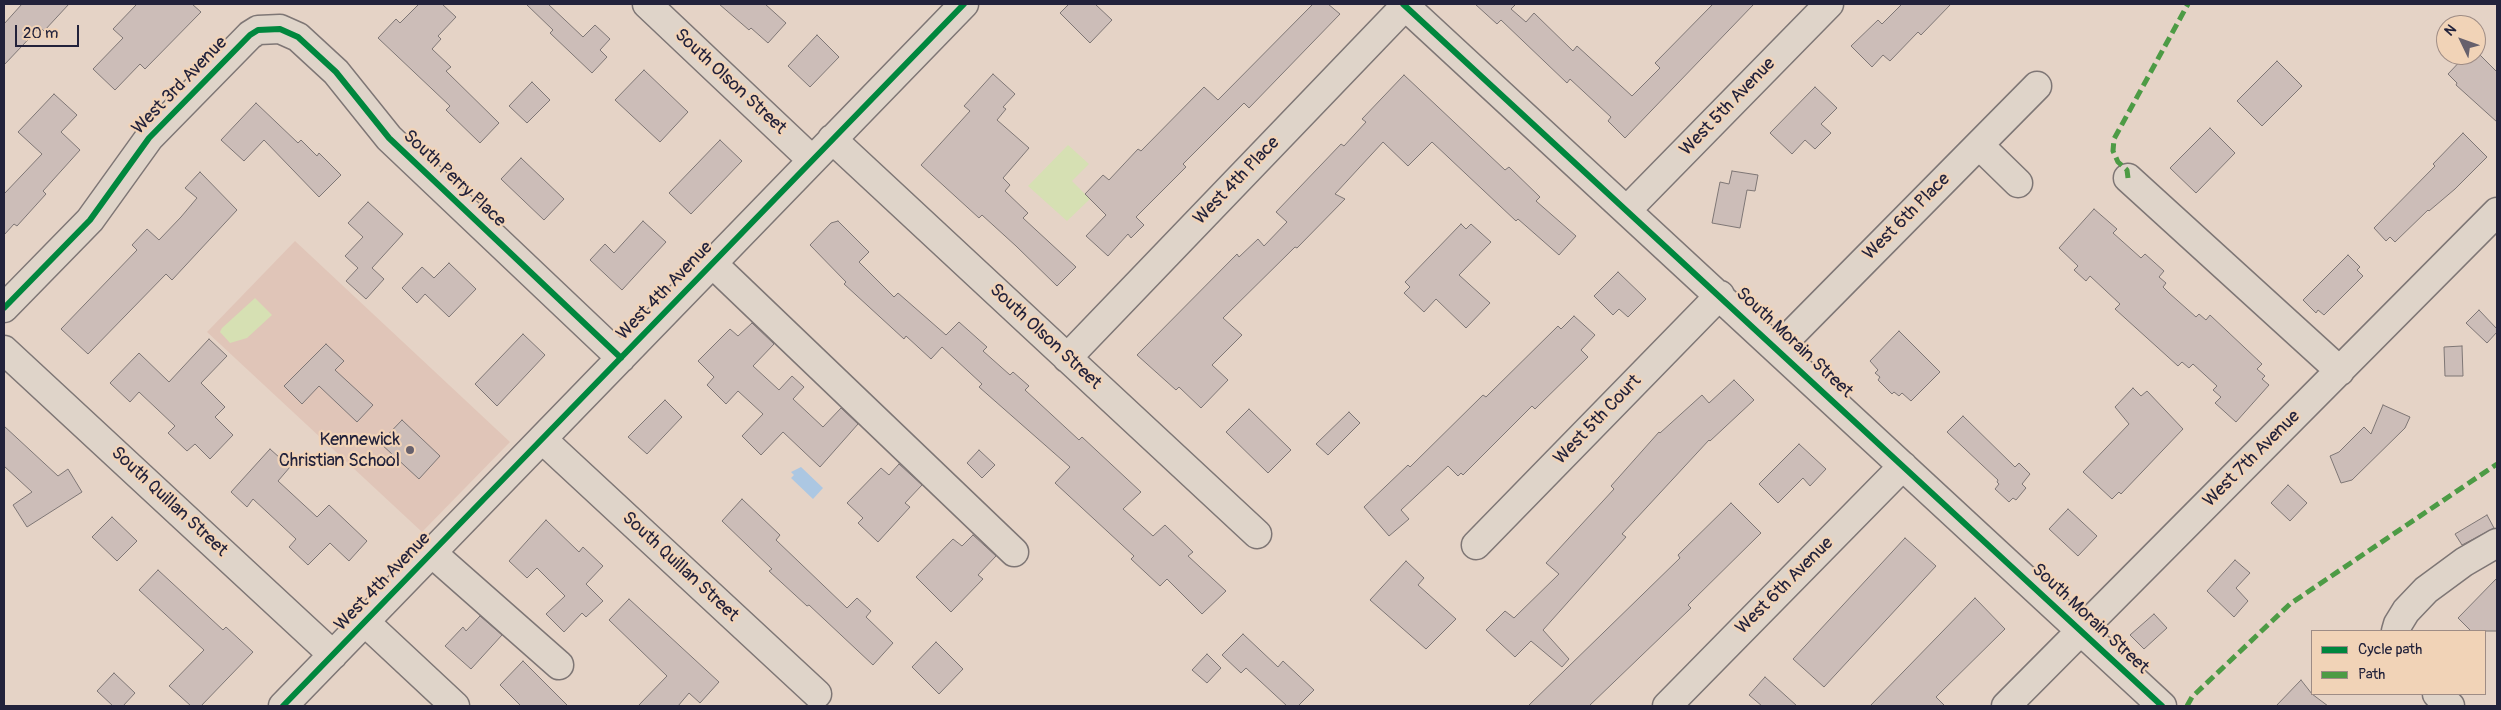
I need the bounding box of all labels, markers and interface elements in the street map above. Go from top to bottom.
scale bar [18,15,81,47]
north arrow [2436,15,2486,65]
text: N [2441,21,2460,40]
text: 20 m [23,24,58,43]
street label: South Olson Street [670,25,790,139]
street label: West 3rd Avenue [128,33,232,139]
street label: West 5th Avenue [1676,53,1780,161]
street label: South Perry Place [398,126,510,232]
street label: West 4th Place [1190,132,1284,230]
street label: West 6th Place [1859,169,1955,265]
street label: West 4th Avenue [612,237,718,345]
street label: South Olson Street [985,280,1105,394]
street label: South Morain Street [1731,283,1857,403]
street label: West 5th Court [1550,371,1646,469]
street label: West 7th Avenue [2199,406,2305,512]
place label: Kennewick Christian School [279,429,400,472]
street label: South Quillan Street [106,442,232,562]
marker: Kennewick Christian School [404,444,416,456]
street label: South Quillan Street [617,507,743,627]
street label: West 4th Avenue [330,528,436,636]
street label: West 6th Avenue [1732,533,1838,639]
street label: South Morain Street [2027,559,2153,679]
legend [2311,630,2486,695]
text: Cycle path [2358,640,2422,659]
text: Path [2358,665,2385,684]

